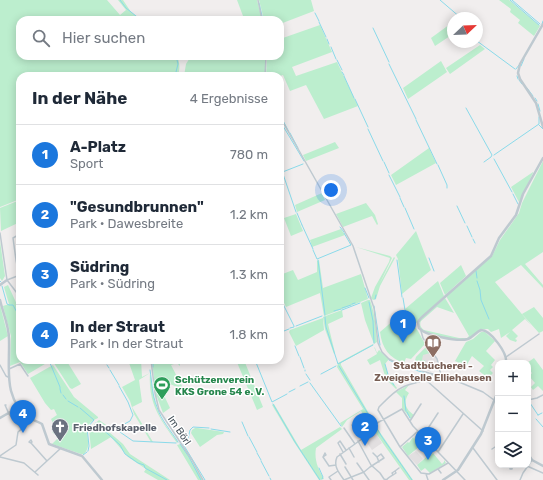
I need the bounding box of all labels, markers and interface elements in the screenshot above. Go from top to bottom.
north arrow [447,12,483,48]
search box [16,16,284,60]
icon: search [30,27,52,49]
text: Hier suchen [62,29,145,47]
text: In der Nähe [32,88,127,108]
text: 4 Ergebnisse [190,91,268,106]
text: A-Platz [70,138,126,156]
text: 1 [42,147,48,162]
text: 780 m [230,147,268,162]
text: Sport [70,156,103,171]
your location [321,180,341,200]
text: "Gesundbrunnen" [70,198,204,216]
text: 2 [41,207,49,222]
text: 1.2 km [230,207,268,222]
text: Park · Dawesbreite [70,216,183,231]
text: Südring [70,258,129,276]
text: 3 [41,267,49,282]
text: 1.3 km [230,267,268,282]
text: Park · Südring [70,276,155,291]
pin: 1 [390,310,416,343]
text: In der Straut [70,318,165,336]
text: 4 [41,327,49,342]
text: 1.8 km [230,327,268,342]
library icon: Stadtbücherei - Zweigstelle Elliehausen [423,333,443,358]
text: Park · In der Straut [70,336,183,351]
place label: Stadtbücherei - Zweigstelle Elliehausen [374,360,492,384]
map controls [495,360,531,468]
button: + [495,360,531,396]
place label: Schützenverein KKS Grone 54 e. V. [175,374,265,398]
sports icon: Schützenverein KKS Grone 54 e. V. [152,375,172,400]
button: − [495,396,531,432]
pin: 4 [10,400,36,433]
pin: 2 [352,413,378,446]
street label: Im Börl [165,414,193,447]
church icon: Friedhofskapelle [50,417,70,442]
place label: Friedhofskapelle [73,422,157,434]
pin: 3 [415,427,441,460]
button: layers [495,432,531,468]

